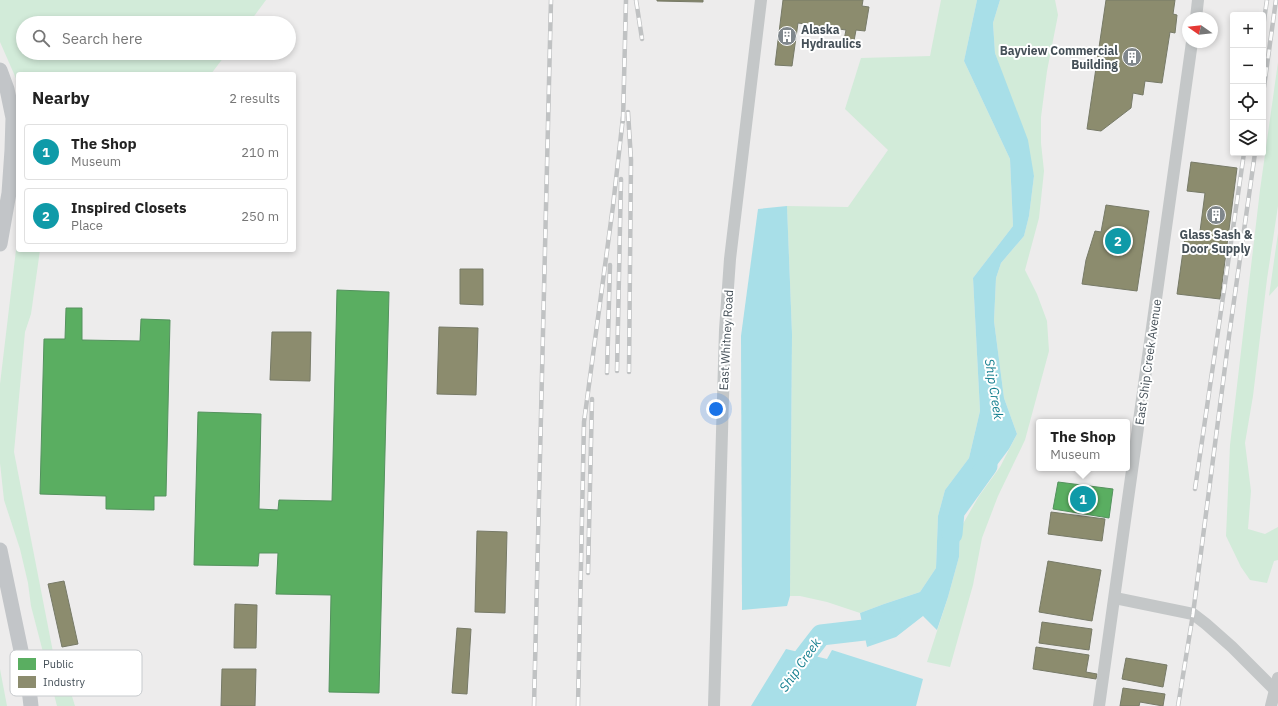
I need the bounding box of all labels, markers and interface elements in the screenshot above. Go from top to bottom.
north arrow [1182,12,1218,48]
map controls [1230,12,1266,156]
button: + [1230,12,1266,48]
search box [16,16,296,60]
place label: Alaska Hydraulics [801,22,861,51]
building icon: Alaska Hydraulics [776,25,798,47]
icon: search [30,27,52,49]
text: Search here [62,29,142,48]
place label: Bayview Commercial Building [1000,43,1118,72]
building icon: Bayview Commercial Building [1121,46,1143,68]
button: − [1230,48,1266,84]
button: locate [1230,84,1266,120]
text: Nearby [32,87,90,109]
text: 2 results [229,90,280,107]
button: layers [1230,120,1266,156]
text: The Shop [71,134,137,153]
text: 1 [42,144,50,161]
text: 210 m [241,144,279,161]
text: Museum [71,153,121,170]
text: Inspired Closets [71,198,187,217]
building icon: Glass Sash & Door Supply [1205,204,1227,226]
text: 2 [42,208,50,225]
text: 250 m [241,208,279,225]
text: Place [71,217,103,234]
pin: 2 [1105,226,1131,256]
place label: Glass Sash & Door Supply [1180,227,1253,256]
street label: East Whitney Road [716,289,736,391]
street label: East Ship Creek Avenue [1132,298,1164,426]
water label: Ship Creek [981,357,1007,421]
your location [706,399,726,419]
popup [1036,419,1130,471]
text: The Shop [1050,427,1116,446]
text: Museum [1050,446,1100,463]
pin: 1 [1070,484,1096,514]
water label: Ship Creek [775,635,825,695]
legend [10,650,142,696]
text: Public [43,657,74,671]
text: Industry [43,675,86,689]

